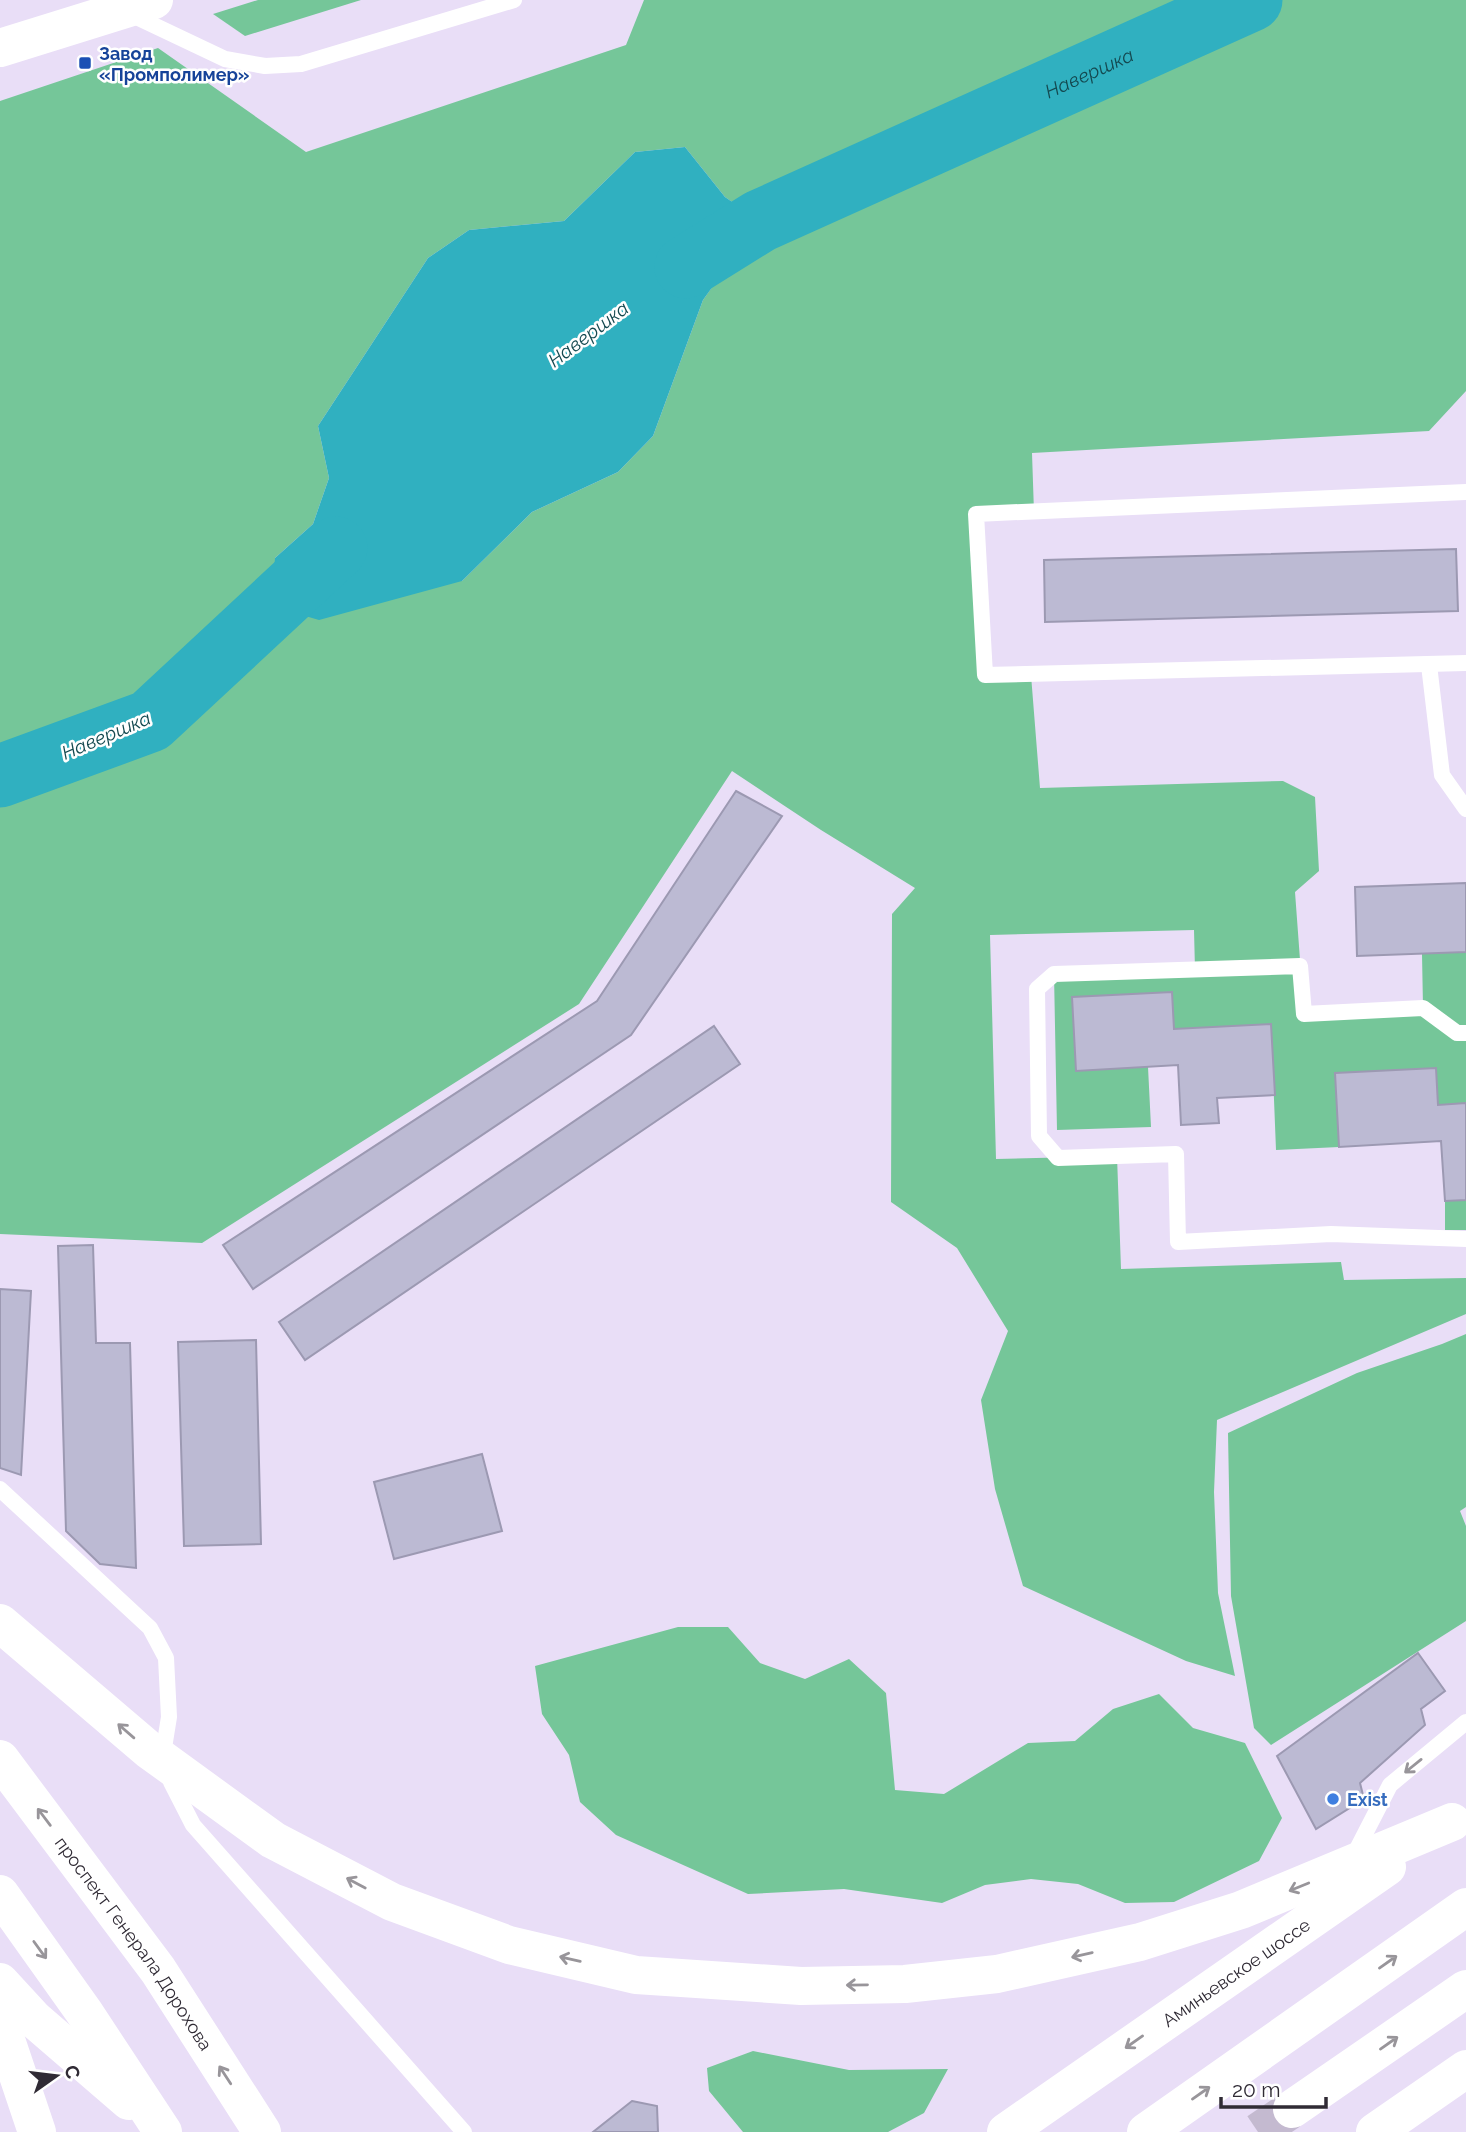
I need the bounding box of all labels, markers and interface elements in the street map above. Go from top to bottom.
place label: Завод «Промполимер» [99,43,250,85]
water label: Навершка [1041,43,1137,102]
marker: Завод «Промполимер» [77,55,93,71]
water label: Навершка [544,297,632,371]
water label: Навершка [58,706,154,764]
one-way arrow [118,1723,136,1739]
one-way arrow [1405,1758,1423,1773]
place label: Exist [1347,1789,1388,1810]
marker: Exist [1325,1791,1341,1807]
one-way arrow [37,1808,51,1827]
street label: проспект Генерала Дорохова [51,1832,217,2054]
one-way arrow [346,1876,367,1890]
one-way arrow [1288,1881,1310,1894]
street label: Аминьевское шоссе [1158,1913,1314,2031]
one-way arrow [33,1940,47,1959]
one-way arrow [1071,1948,1094,1962]
one-way arrow [559,1952,581,1965]
one-way arrow [1378,1955,1397,1969]
one-way arrow [846,1978,869,1992]
one-way arrow [1125,2035,1144,2049]
one-way arrow [1379,2035,1398,2050]
north arrow [21,2041,91,2111]
text: С [60,2063,85,2081]
one-way arrow [218,2065,232,2085]
scale bar [1221,2066,1326,2110]
text: 20 m [1232,2077,1280,2102]
one-way arrow [1191,2086,1210,2100]

